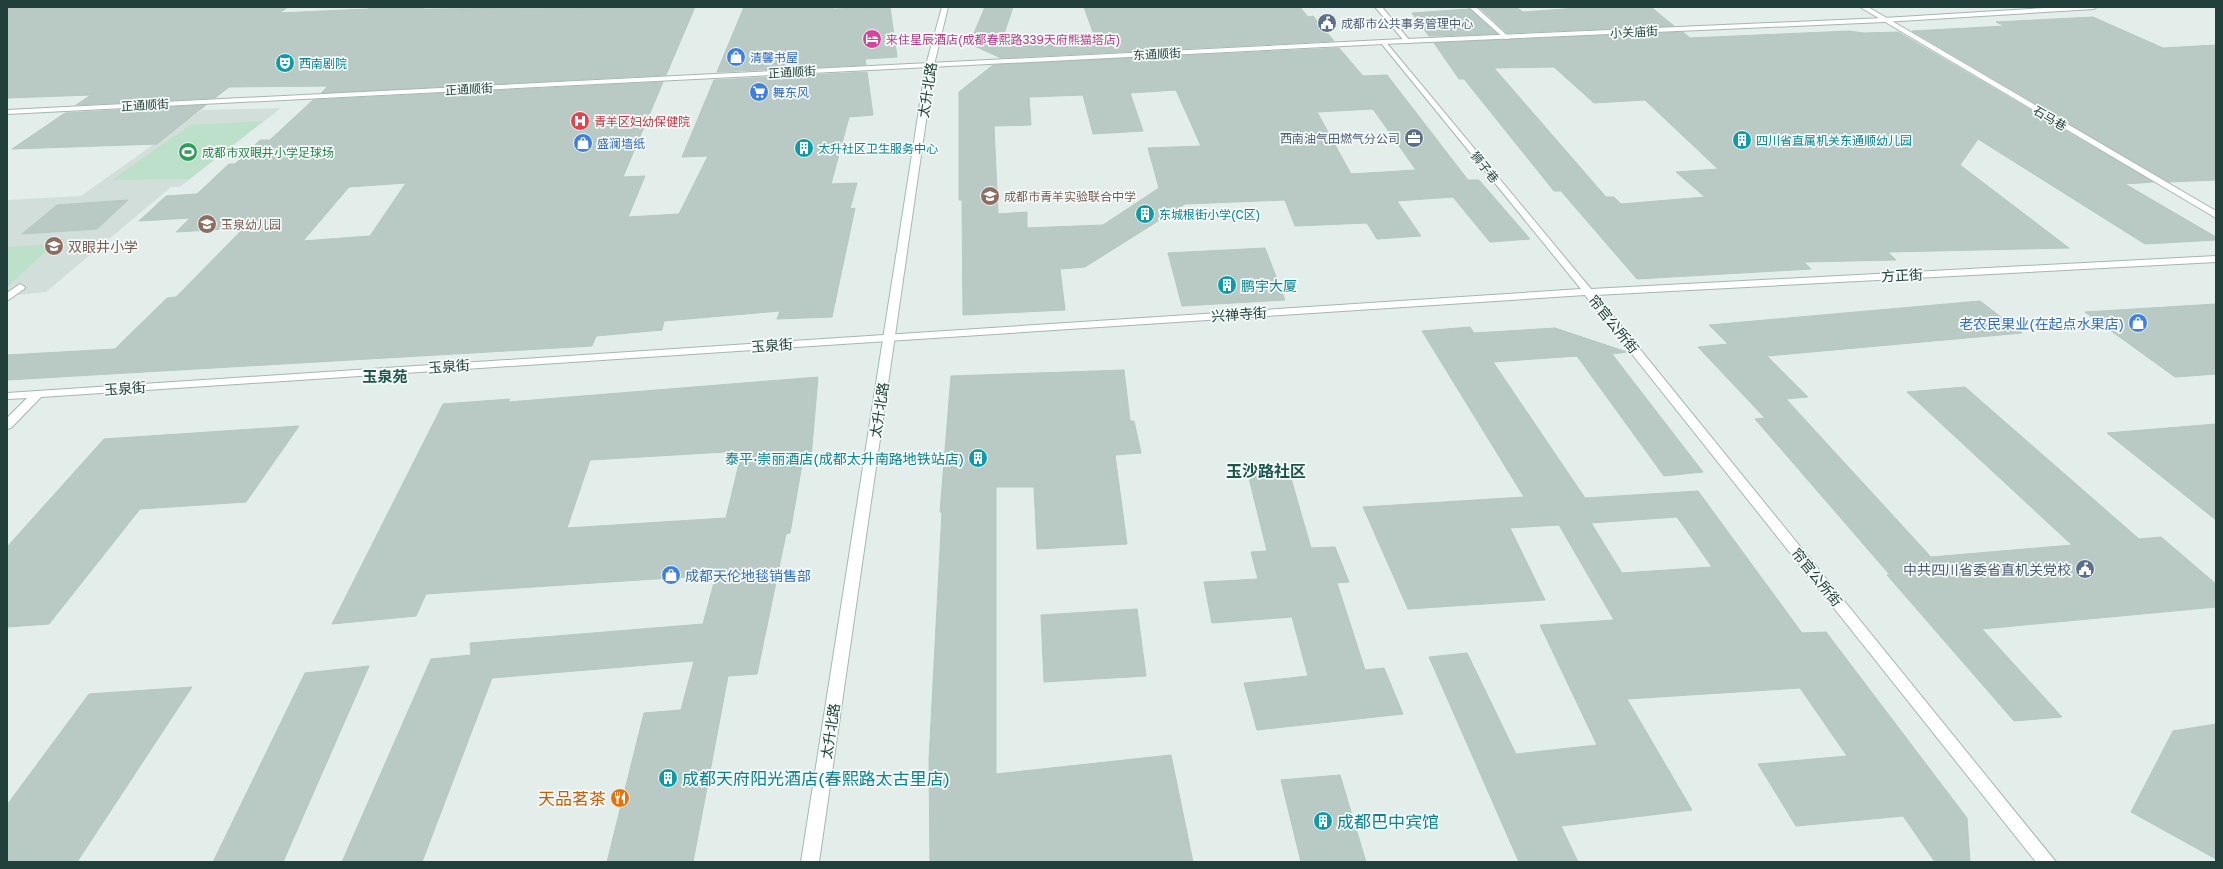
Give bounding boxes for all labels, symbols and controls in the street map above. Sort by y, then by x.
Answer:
public building icon: 成都市公共事务管理中心 [1316,12,1338,34]
place label: 成都市公共事务管理中心 [1341,16,1473,31]
street label: 小关庙街 [1610,23,1658,41]
hotel icon: 来住星辰酒店(成都春熙路339天府熊猫塔店) [861,28,883,50]
place label: 来住星辰酒店(成都春熙路339天府熊猫塔店) [886,32,1120,47]
street label: 东通顺街 [1133,45,1181,63]
shop icon: 清馨书屋 [725,46,747,68]
place label: 清馨书屋 [750,50,798,65]
theatre icon: 西南剧院 [274,52,296,74]
place label: 西南剧院 [299,56,347,71]
street label: 太升北路 [914,61,940,119]
street label: 正通顺街 [768,63,816,81]
street label: 正通顺街 [445,80,493,98]
supermarket icon: 舞东风 [748,81,770,103]
place label: 舞东风 [773,85,809,100]
street label: 正通顺街 [121,96,169,114]
street label: 石马巷 [2031,103,2069,133]
hospital icon: 青羊区妇幼保健院 [569,110,591,132]
place label: 青羊区妇幼保健院 [594,114,690,129]
office icon: 西南油气田燃气分公司 [1403,127,1425,149]
building icon: 四川省直属机关东通顺幼儿园 [1731,129,1753,151]
place label: 西南油气田燃气分公司 [1280,131,1400,146]
shop icon: 盛澜墙纸 [572,132,594,154]
place label: 四川省直属机关东通顺幼儿园 [1756,133,1912,148]
place label: 盛澜墙纸 [597,136,645,151]
building icon: 太升社区卫生服务中心 [793,137,815,159]
sports icon: 成都市双眼井小学足球场 [177,141,199,163]
place label: 太升社区卫生服务中心 [818,141,938,156]
place label: 成都市双眼井小学足球场 [202,145,334,160]
street label: 狮子巷 [1468,148,1502,186]
school or university icon: 成都市青羊实验联合中学 [979,185,1001,207]
place label: 成都市青羊实验联合中学 [1004,189,1136,204]
building icon: 东城根街小学(C区) [1134,203,1156,225]
place label: 东城根街小学(C区) [1159,207,1260,222]
school or university icon: 玉泉幼儿园 [196,213,218,235]
place label: 玉泉幼儿园 [221,217,281,232]
school or university icon: 双眼井小学 [43,235,65,257]
place label: 双眼井小学 [68,238,138,255]
street label: 方正街 [1881,265,1923,285]
building icon: 鹏宇大厦 [1216,274,1238,296]
place label: 鹏宇大厦 [1241,277,1297,294]
street label: 帘官公所街 [1585,291,1643,357]
street label: 兴禅寺街 [1210,304,1268,324]
shop icon: 老农民果业(在起点水果店) [2127,312,2149,334]
place label: 老农民果业(在起点水果店) [1959,315,2124,332]
street label: 玉泉街 [750,335,794,355]
street label: 玉泉街 [427,356,471,376]
district label: 玉泉苑 [362,367,408,385]
street label: 玉泉街 [103,378,147,398]
street label: 太升北路 [866,381,892,439]
building icon: 泰平·崇丽酒店(成都太升南路地铁站店) [967,447,989,469]
place label: 泰平·崇丽酒店(成都太升南路地铁站店) [725,450,964,467]
district label: 玉沙路社区 [1226,461,1306,481]
street label: 帘官公所街 [1788,544,1846,610]
public building icon: 中共四川省委省直机关党校 [2074,558,2096,580]
place label: 中共四川省委省直机关党校 [1903,561,2071,578]
shop icon: 成都天伦地毯销售部 [660,564,682,586]
place label: 成都天伦地毯销售部 [685,567,811,584]
street label: 太升北路 [817,702,843,760]
building icon: 成都天府阳光酒店(春熙路太古里店) [657,767,679,789]
place label: 成都天府阳光酒店(春熙路太古里店) [682,768,950,789]
restaurant icon: 天品茗茶 [609,787,631,809]
place label: 天品茗茶 [538,788,606,809]
building icon: 成都巴中宾馆 [1312,810,1334,832]
place label: 成都巴中宾馆 [1337,811,1439,832]

